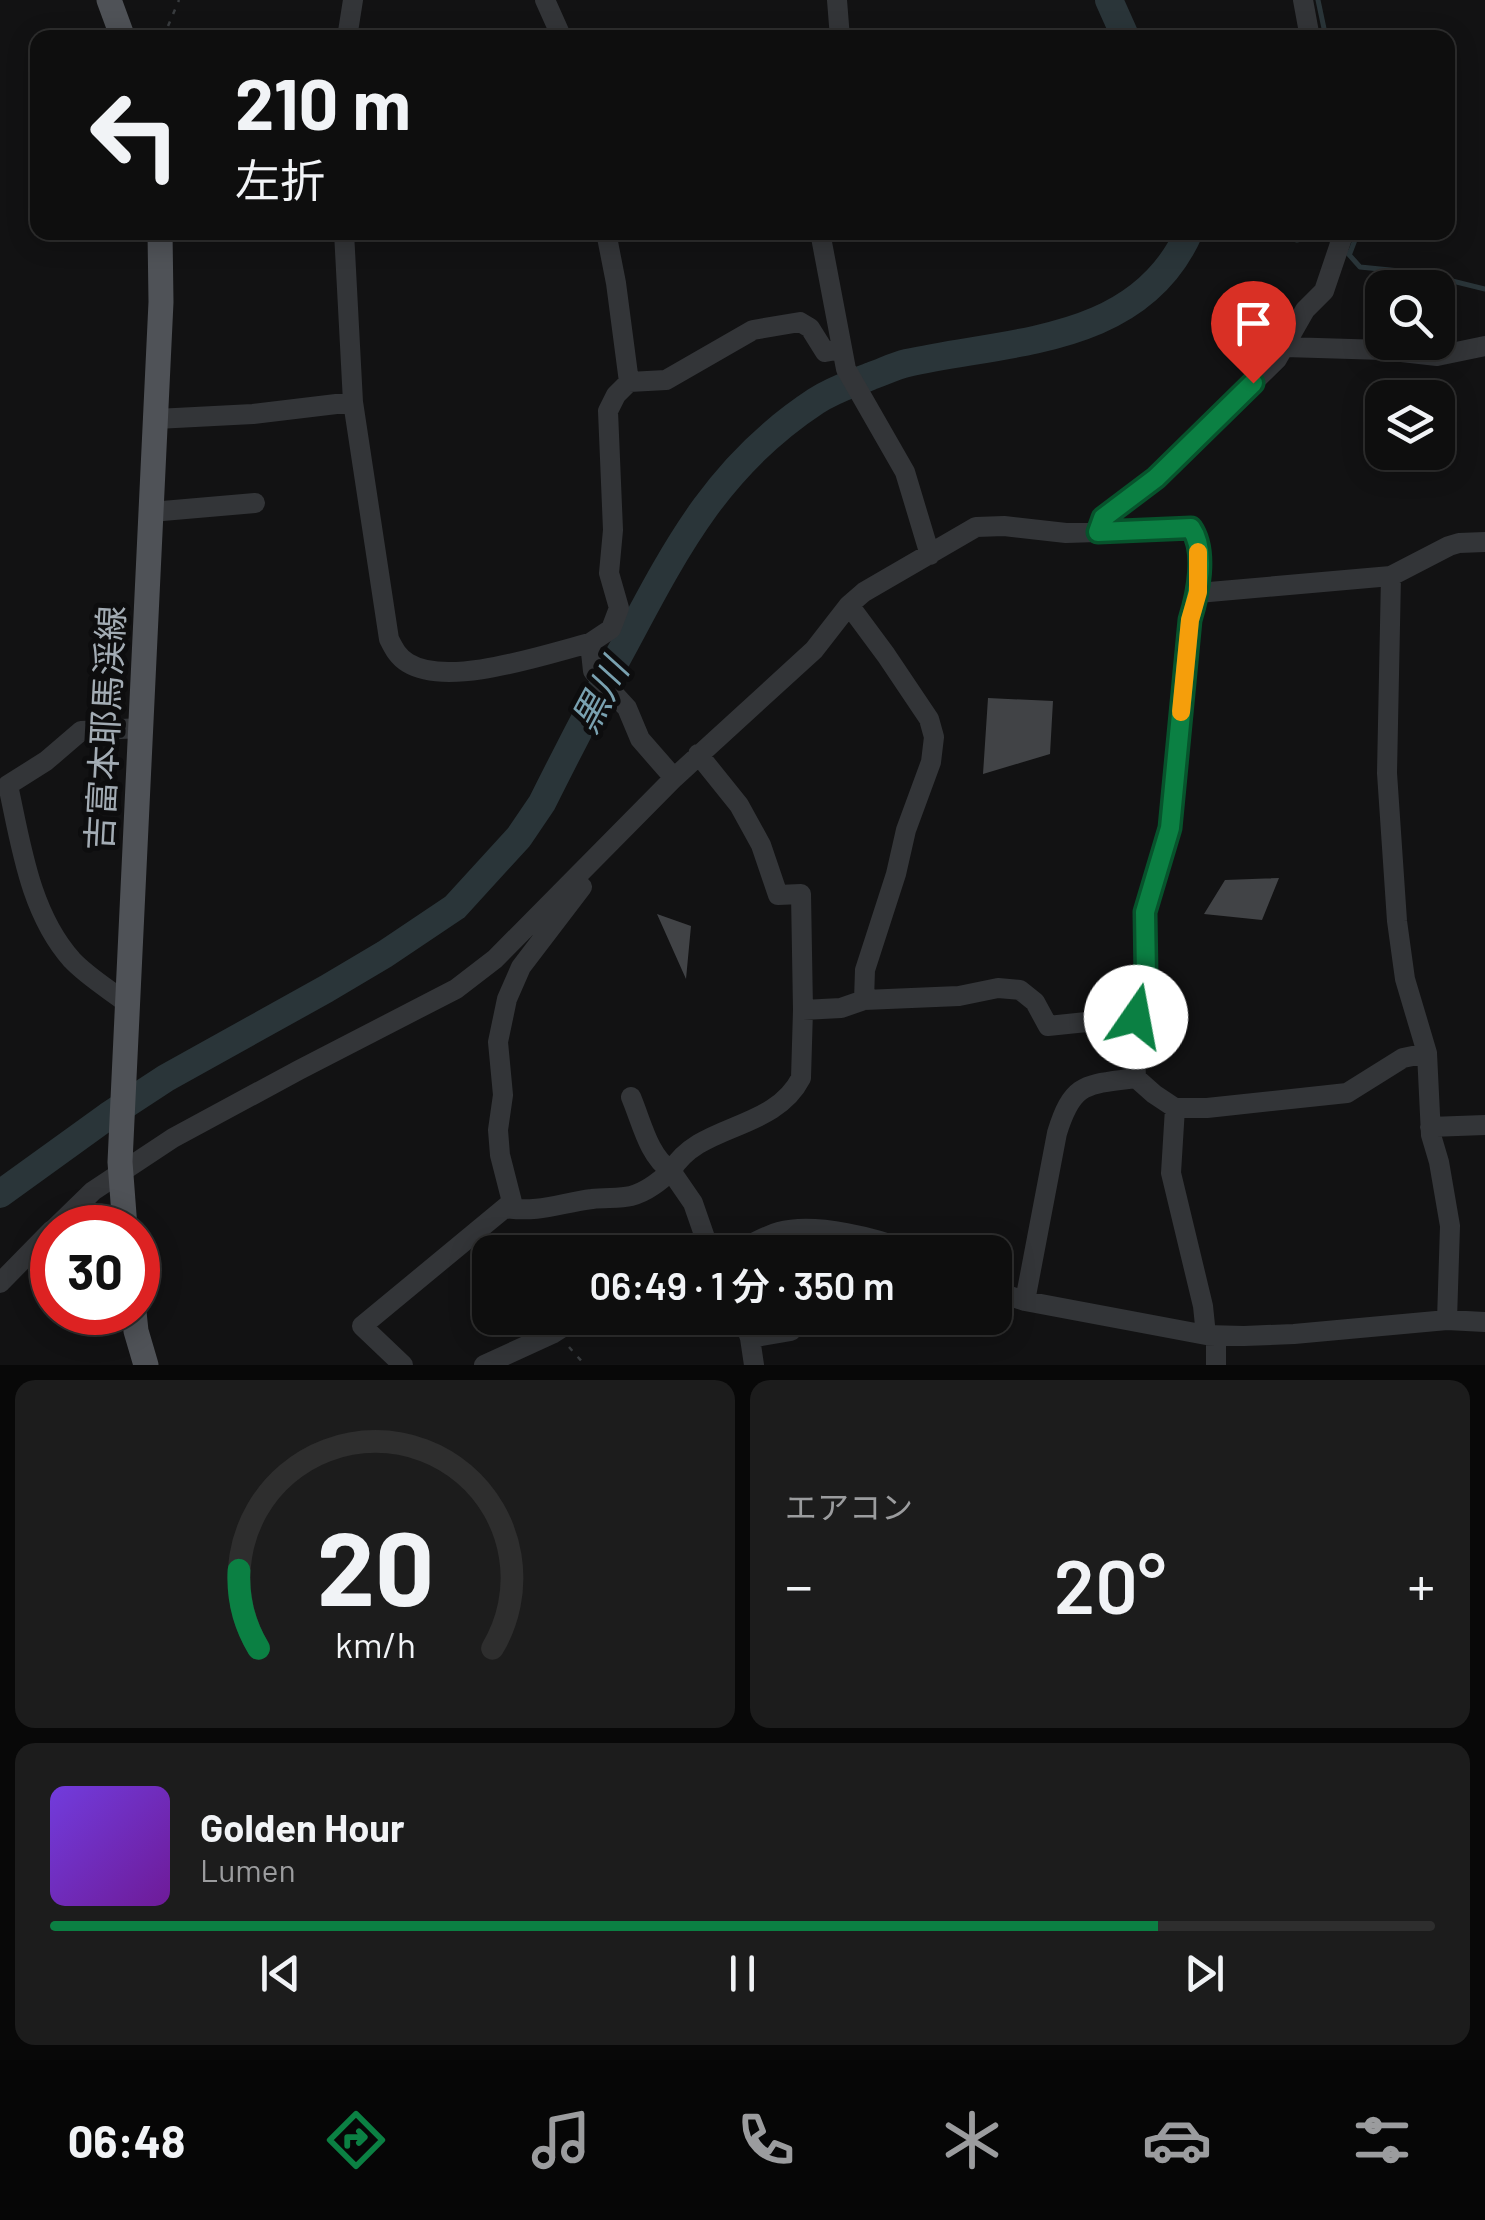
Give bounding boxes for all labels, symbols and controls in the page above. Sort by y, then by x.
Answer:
text: 210 m [235,60,411,144]
icon: left [70,70,200,200]
text: 左折 [235,152,325,206]
map controls [1365,270,1455,470]
button: search [1365,270,1455,360]
pin [1211,281,1296,384]
icon: arrive [1226,296,1281,351]
button: layers [1365,380,1455,470]
street label: 吉富本耶馬渓線 [77,604,131,851]
water label: 黒川 [560,647,638,739]
position arrow [1084,965,1188,1069]
speed limit sign: 30 [30,1205,160,1335]
text: 06:49 · 1 分 · 350 m [589,1262,895,1308]
text: エアコン [785,1487,913,1525]
text: 20 [316,1502,434,1627]
text: 20° [1054,1539,1166,1629]
text: − [785,1551,813,1617]
text: + [1407,1551,1435,1617]
text: km/h [335,1622,415,1665]
text: Golden Hour [200,1804,405,1850]
text: Lumen [200,1850,296,1888]
icon: previous [253,1946,308,2001]
icon: pause [715,1946,770,2001]
icon: next [1177,1946,1232,2001]
icon: directions [321,2105,391,2175]
icon: music [526,2105,596,2175]
icon: phone [731,2105,801,2175]
icon: climate [937,2105,1007,2175]
icon: car [1142,2105,1212,2175]
icon: filters [1347,2105,1417,2175]
text: 06:48 [68,2113,185,2167]

